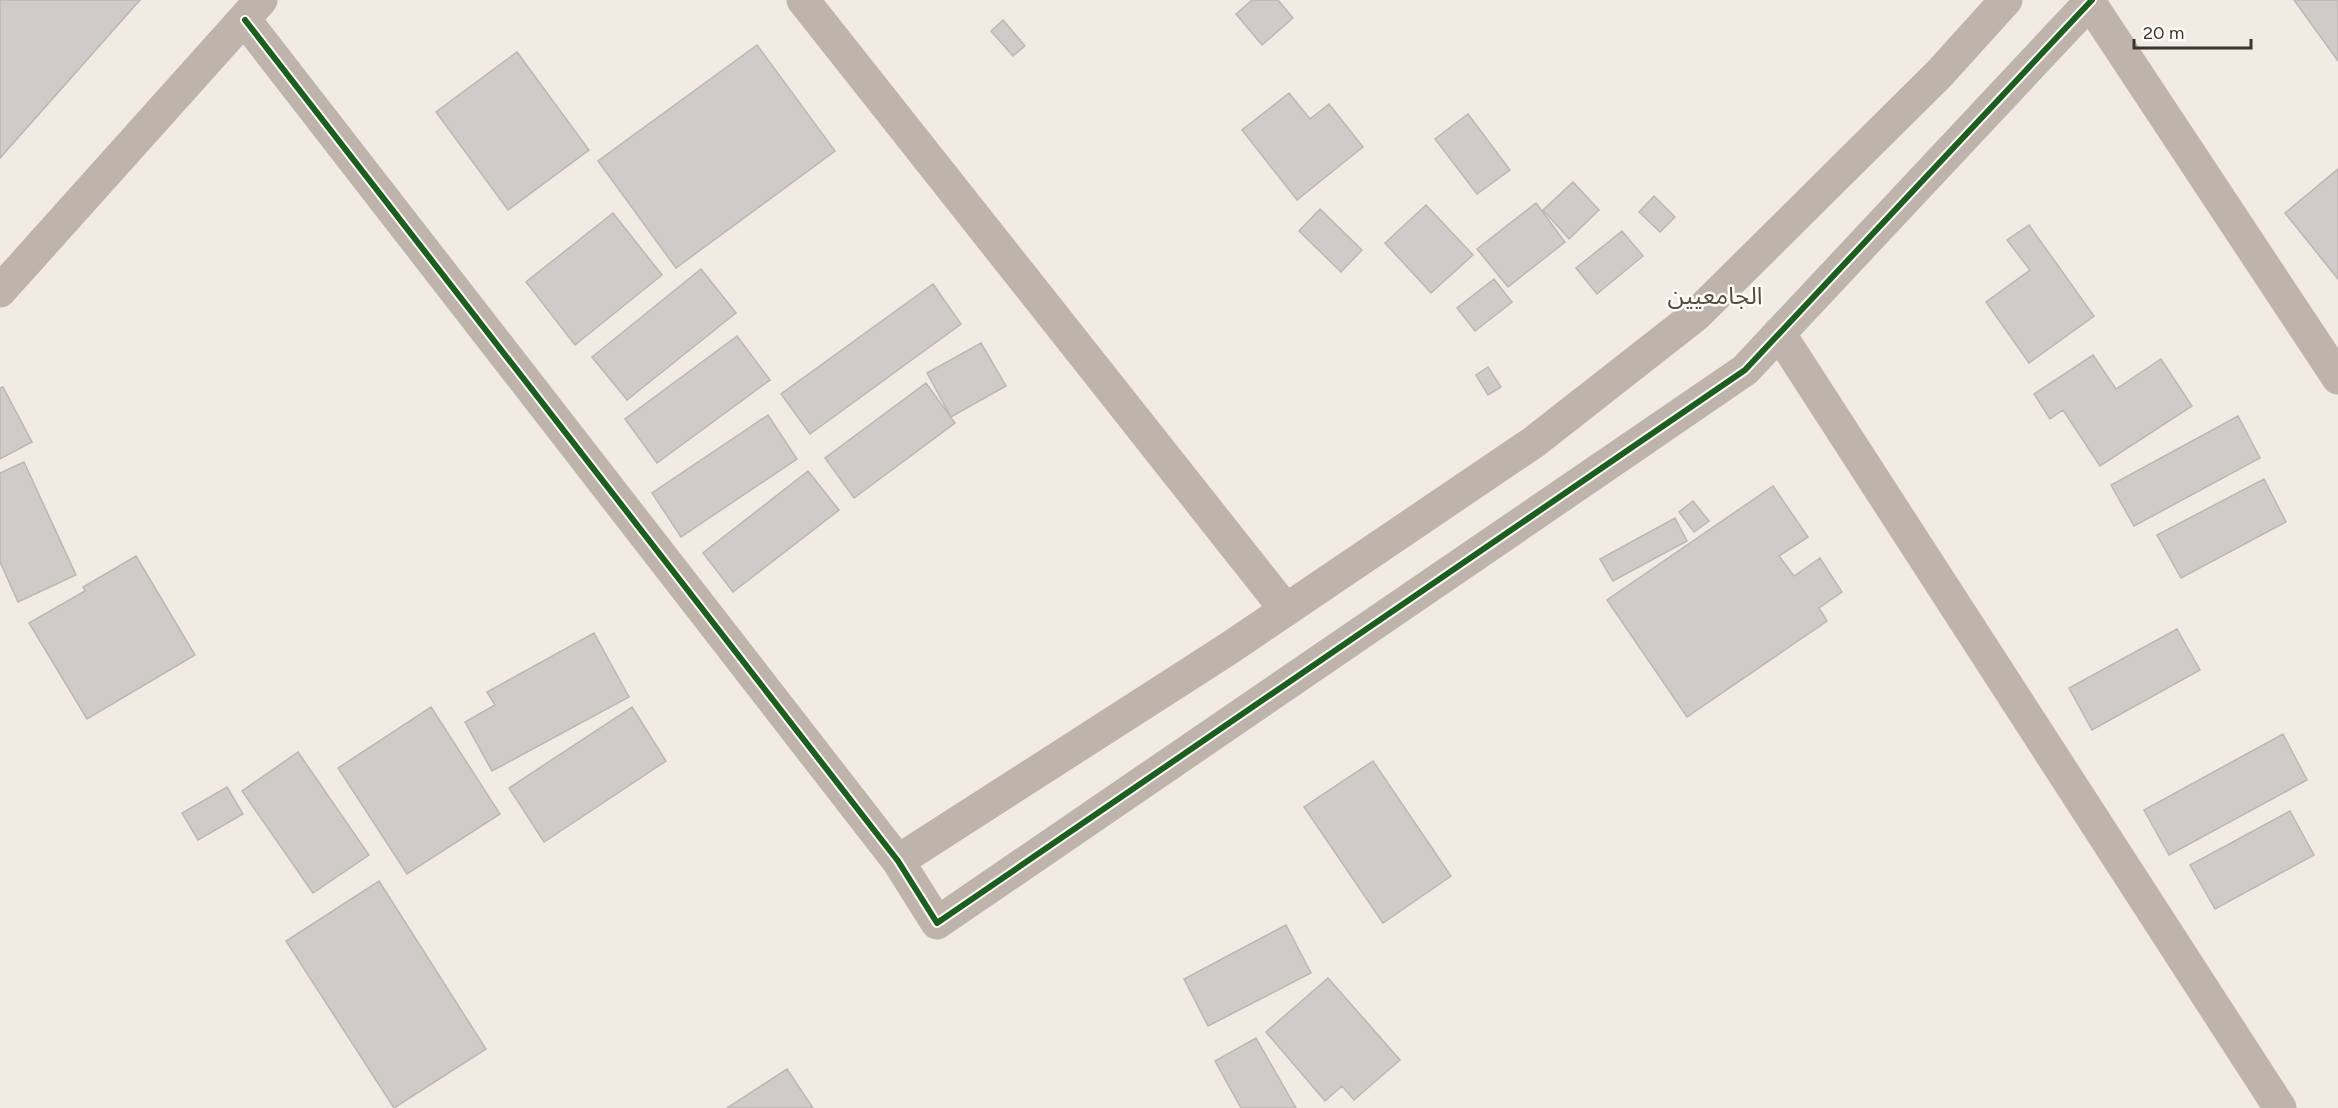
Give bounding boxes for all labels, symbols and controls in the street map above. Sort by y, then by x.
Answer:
scale bar [2134,12,2251,50]
text: 20 m [2143,22,2184,44]
district label: الجامعيين [1668,281,1762,310]

